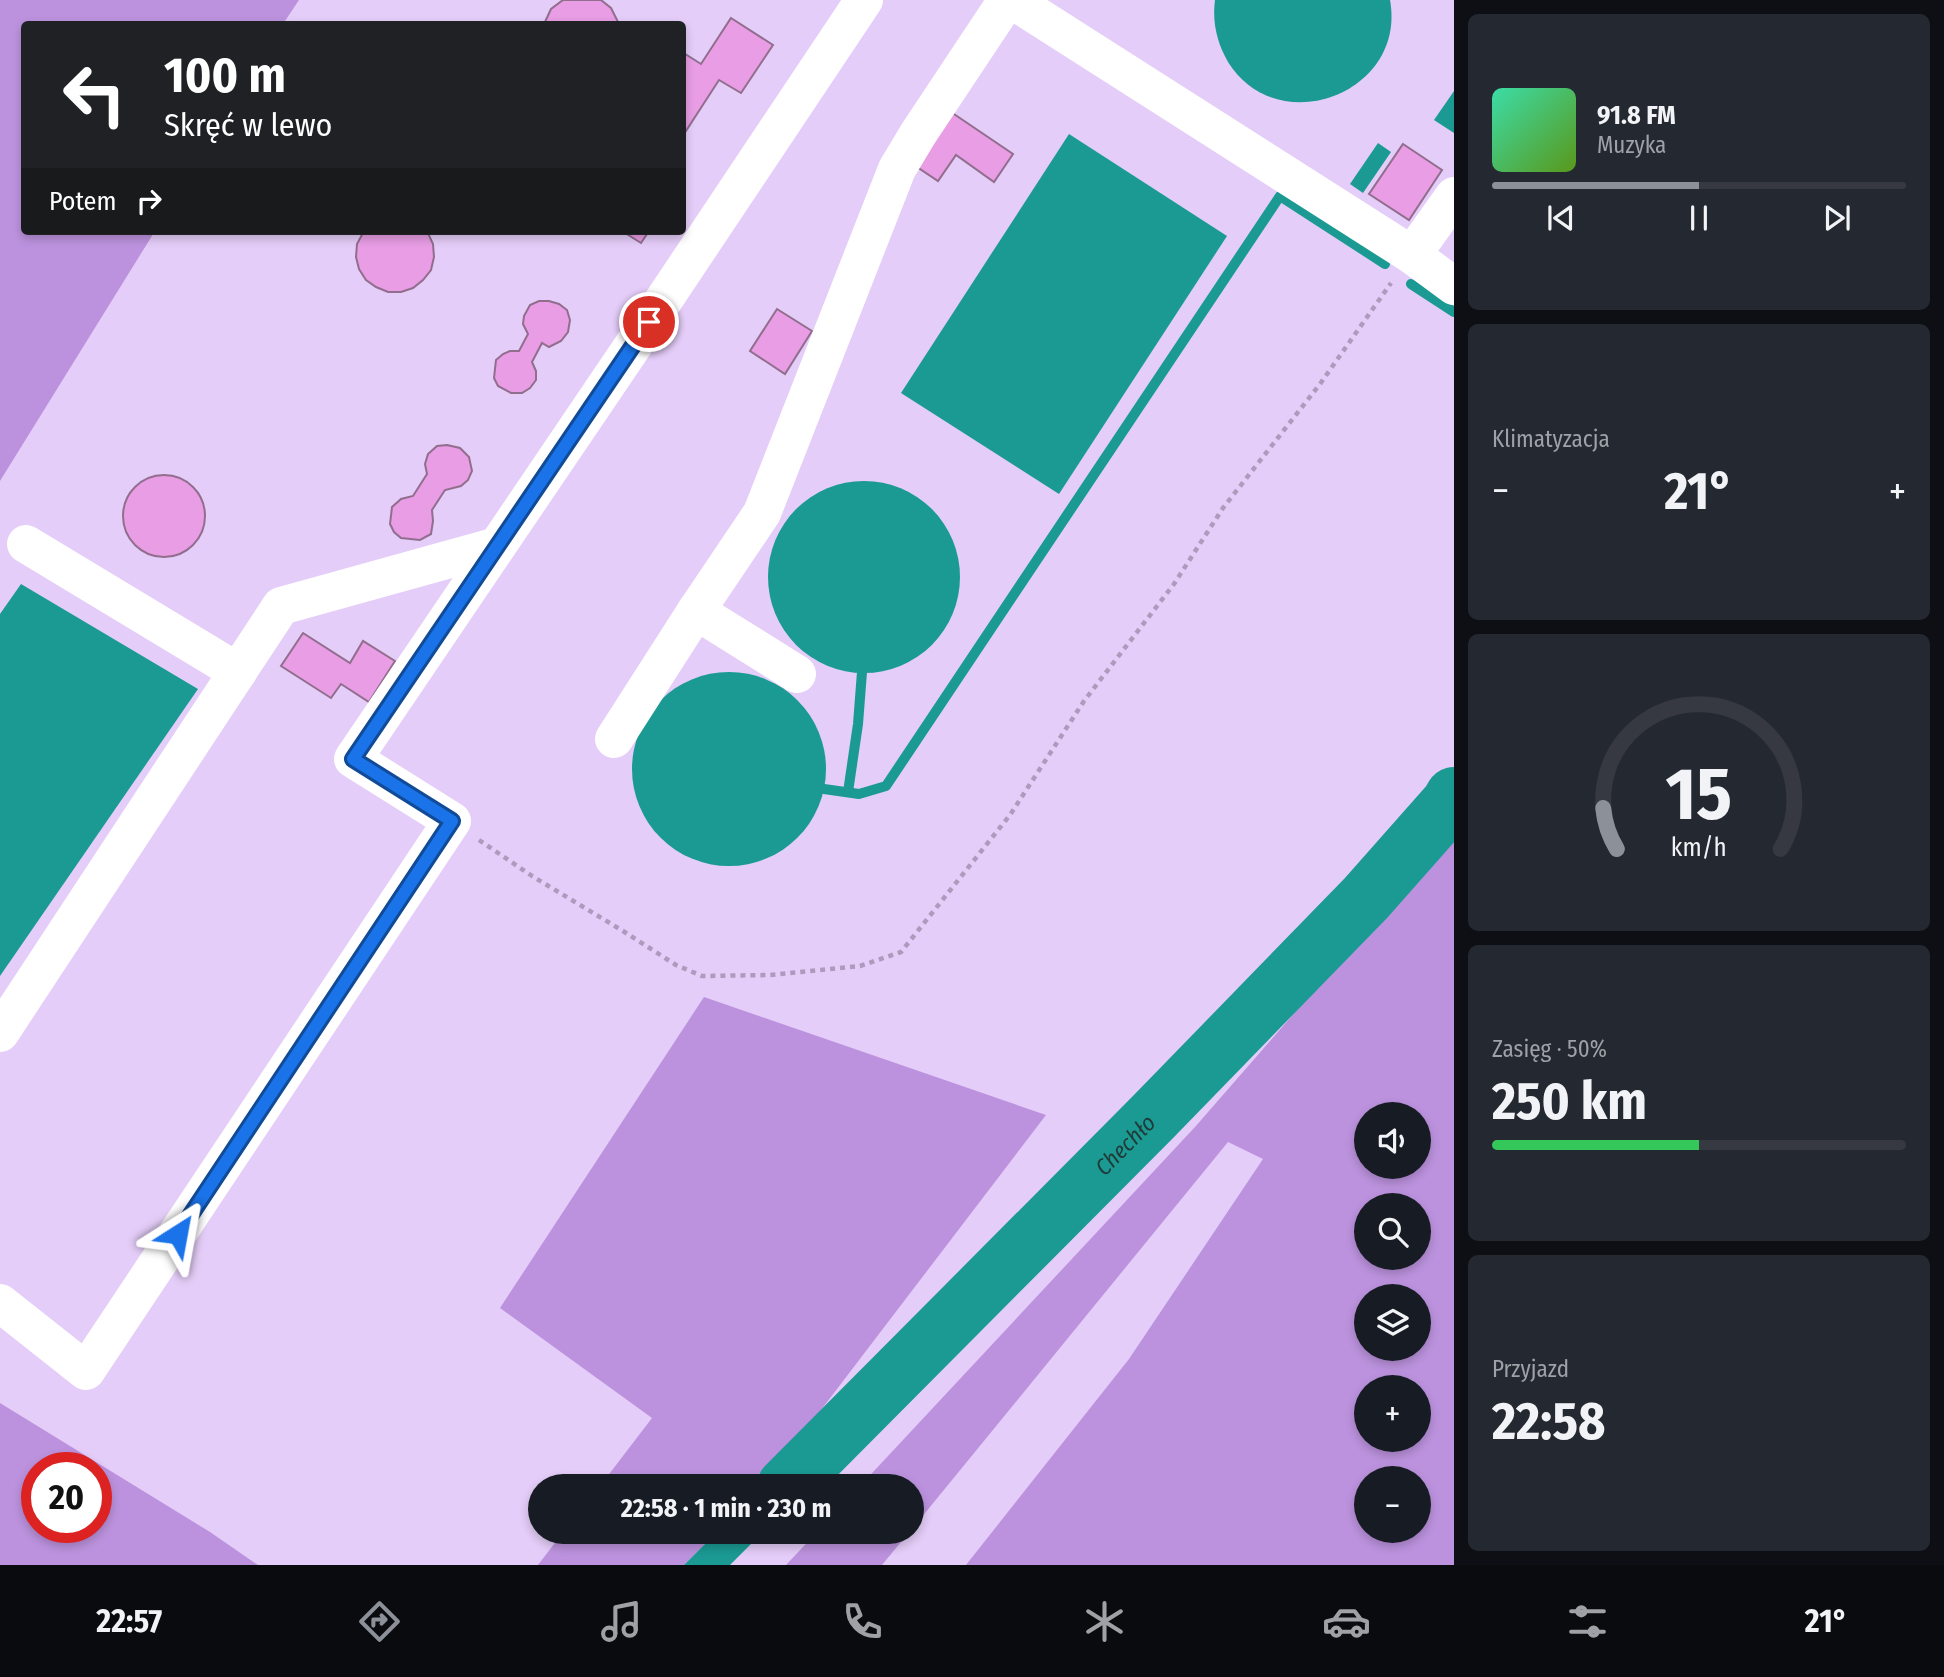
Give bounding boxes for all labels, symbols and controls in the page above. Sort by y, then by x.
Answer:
text: 100 m [164,46,286,105]
icon: left [49,49,140,140]
text: 91.8 FM [1597,100,1676,131]
text: Skręć w lewo [164,106,332,144]
text: Muzyka [1597,131,1666,159]
icon: right [130,182,168,220]
text: Potem [49,186,116,217]
icon: previous [1542,199,1580,237]
icon: pause [1680,199,1718,237]
icon: next [1818,199,1856,237]
pin [619,292,679,352]
icon: arrive [630,303,668,341]
text: Klimatyzacja [1492,425,1610,453]
text: 21° [1664,460,1734,523]
text: − [1492,468,1509,514]
text: + [1889,468,1906,514]
text: 15 [1666,751,1732,838]
text: km/h [1671,832,1727,862]
text: Zasięg · 50% [1492,1035,1607,1063]
text: 250 km [1492,1070,1647,1133]
map controls [1354,1102,1431,1543]
button: sound [1354,1102,1431,1179]
water label: Chechło [1089,1109,1161,1181]
button: search [1354,1193,1431,1270]
position arrow [141,1197,215,1271]
button: layers [1354,1284,1431,1361]
text: Przyjazd [1492,1355,1569,1383]
button: + [1354,1375,1431,1452]
text: 22:58 [1492,1390,1605,1453]
speed limit sign: 20 [21,1452,112,1543]
button: − [1354,1466,1431,1543]
text: 22:58 · 1 min · 230 m [621,1493,831,1524]
icon: directions [355,1597,404,1646]
icon: music [597,1597,646,1646]
icon: phone [838,1597,887,1646]
icon: climate [1080,1597,1129,1646]
icon: car [1322,1597,1371,1646]
icon: filters [1563,1597,1612,1646]
text: 22:57 [96,1602,162,1640]
text: 21° [1805,1602,1848,1640]

